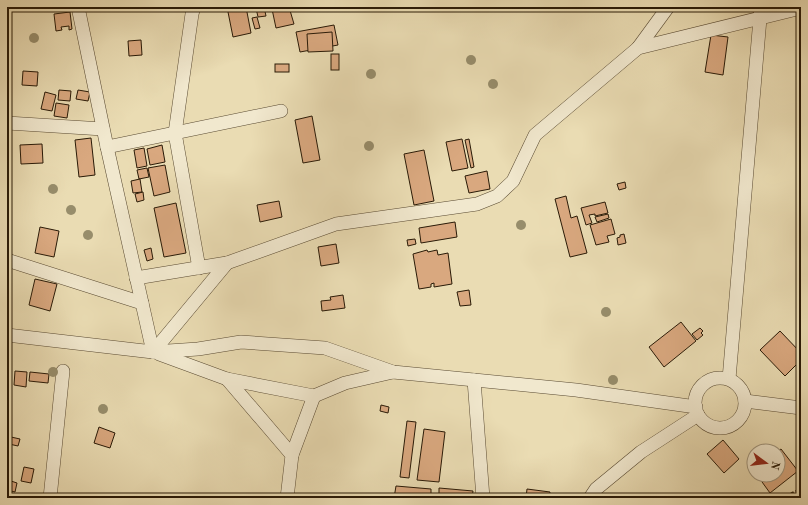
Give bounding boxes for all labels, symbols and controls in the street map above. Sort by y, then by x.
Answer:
north arrow [746,443,786,483]
text: N [768,460,781,471]

